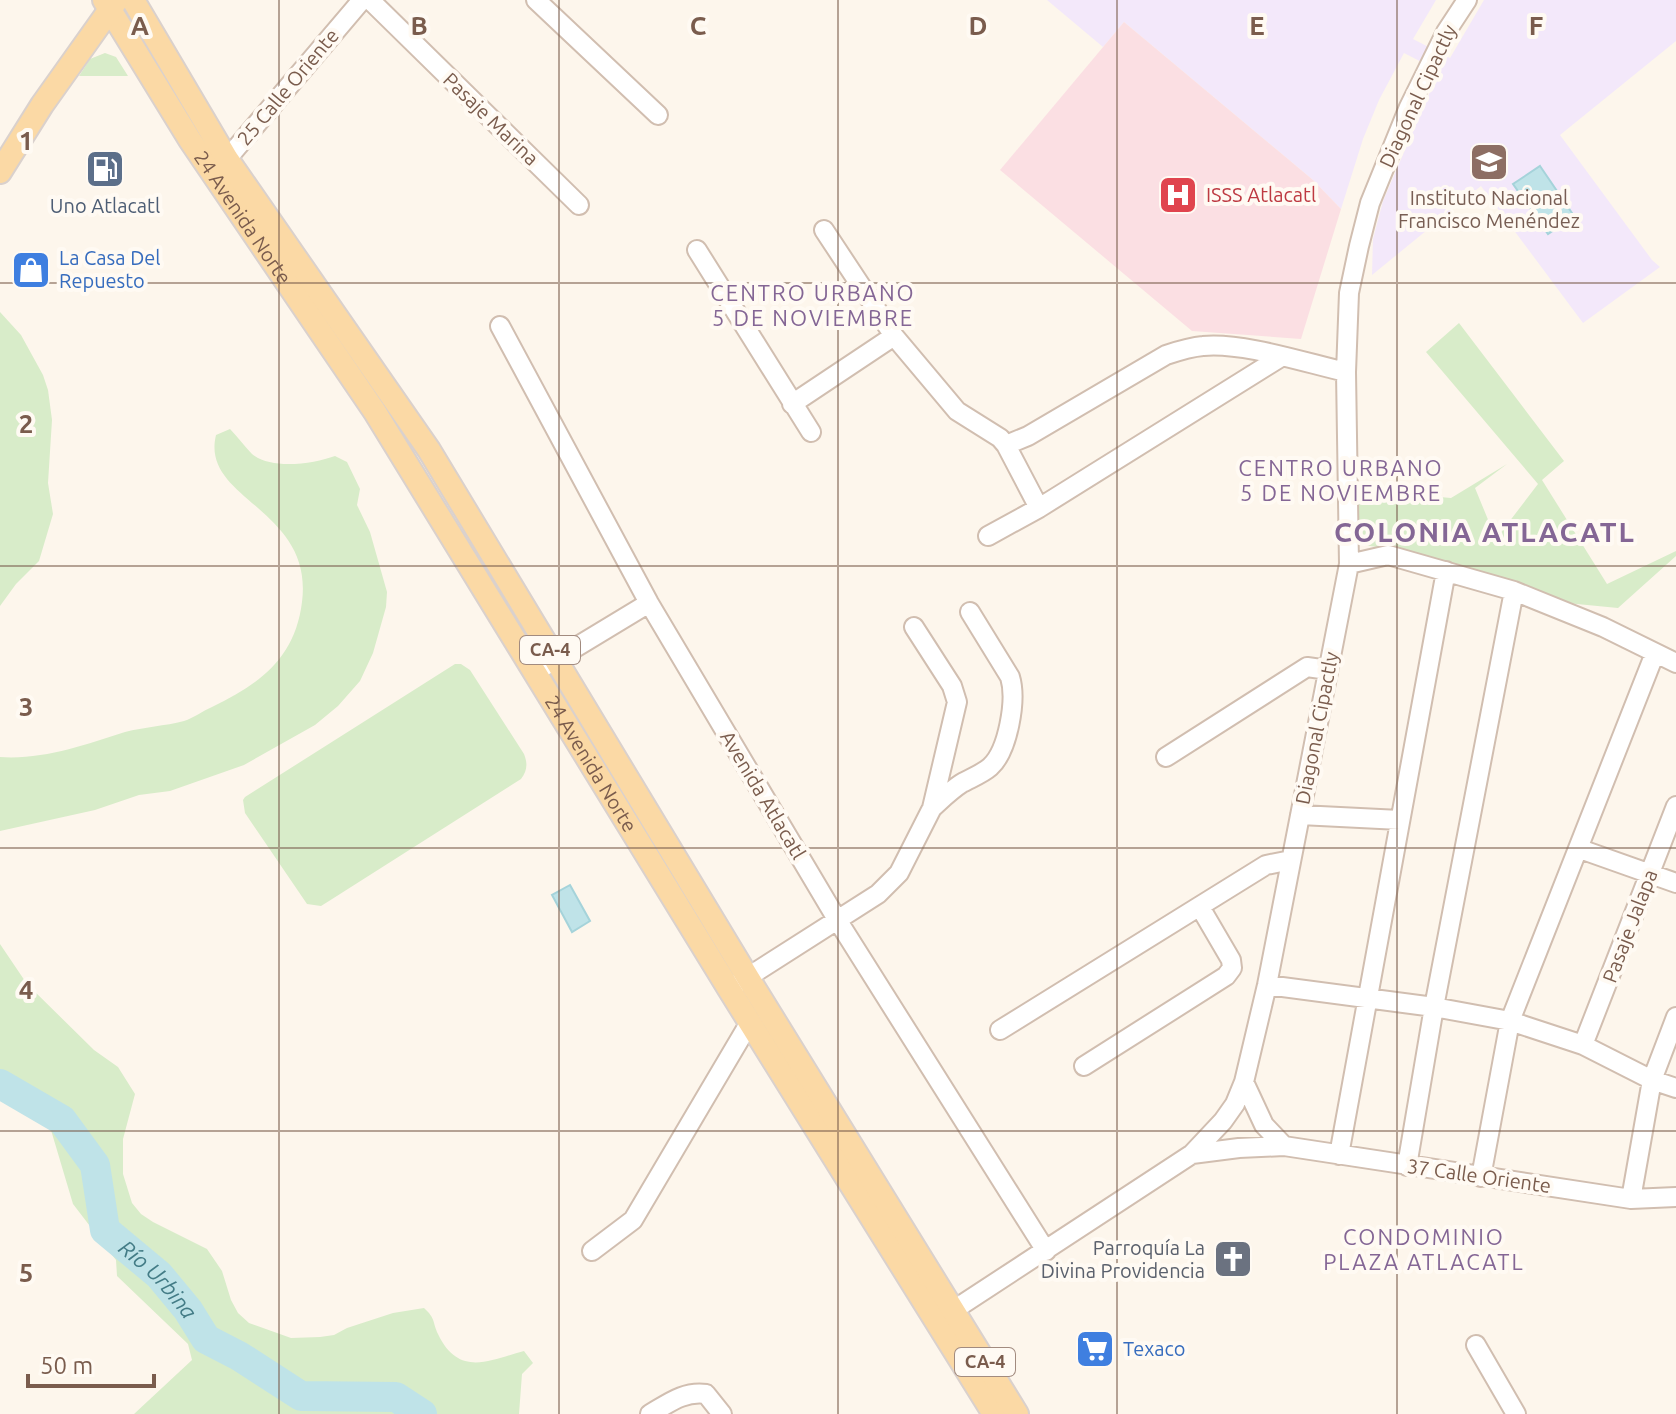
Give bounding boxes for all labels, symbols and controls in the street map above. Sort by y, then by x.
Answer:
text: A [131,11,150,40]
text: B [410,11,428,40]
text: C [690,11,707,40]
text: D [969,11,987,40]
text: E [1249,11,1265,40]
text: F [1529,11,1543,40]
street label: Diagonal Cipactly [1374,20,1461,171]
street label: 25 Calle Oriente [232,24,343,150]
street label: Pasaje Marina [439,68,544,170]
text: 1 [19,126,33,155]
school or university icon: Instituto Nacional Francisco Menéndez [1468,141,1510,183]
street label: 24 Avenida Norte [190,146,296,288]
fuel station icon: Uno Atlacatl [84,148,126,190]
hospital icon: ISSS Atlacatl [1157,174,1199,216]
place label: ISSS Atlacatl [1206,183,1316,206]
place label: Instituto Nacional Francisco Menéndez [1398,186,1580,232]
place label: Uno Atlacatl [50,194,160,217]
place label: La Casa Del Repuesto [59,246,161,292]
shop icon: La Casa Del Repuesto [10,249,52,291]
district label: CENTRO URBANO 5 DE NOVIEMBRE [710,280,916,330]
text: 2 [19,409,33,438]
district label: CENTRO URBANO 5 DE NOVIEMBRE [1238,455,1444,505]
district label: COLONIA ATLACATL [1334,516,1636,547]
road number: CA-4 [520,636,580,664]
street label: Diagonal Cipactly [1290,649,1343,806]
street label: 24 Avenida Norte [541,691,642,836]
text: 3 [19,692,33,721]
street label: Avenida Atlacatl [716,727,811,863]
street label: Pasaje Jalapa [1597,866,1662,986]
text: 4 [19,975,33,1004]
street label: 37 Calle Oriente [1406,1154,1553,1197]
district label: CONDOMINIO PLAZA ATLACATL [1323,1224,1525,1274]
water label: Río Urbina [115,1234,203,1323]
place label: Parroquía La Divina Providencia [1041,1236,1205,1282]
church icon: Parroquía La Divina Providencia [1212,1238,1254,1280]
text: 5 [19,1258,33,1287]
supermarket icon: Texaco [1074,1328,1116,1370]
place label: Texaco [1123,1337,1185,1360]
scale bar [28,1338,154,1388]
road number: CA-4 [955,1348,1015,1376]
text: 50 m [40,1352,93,1379]

